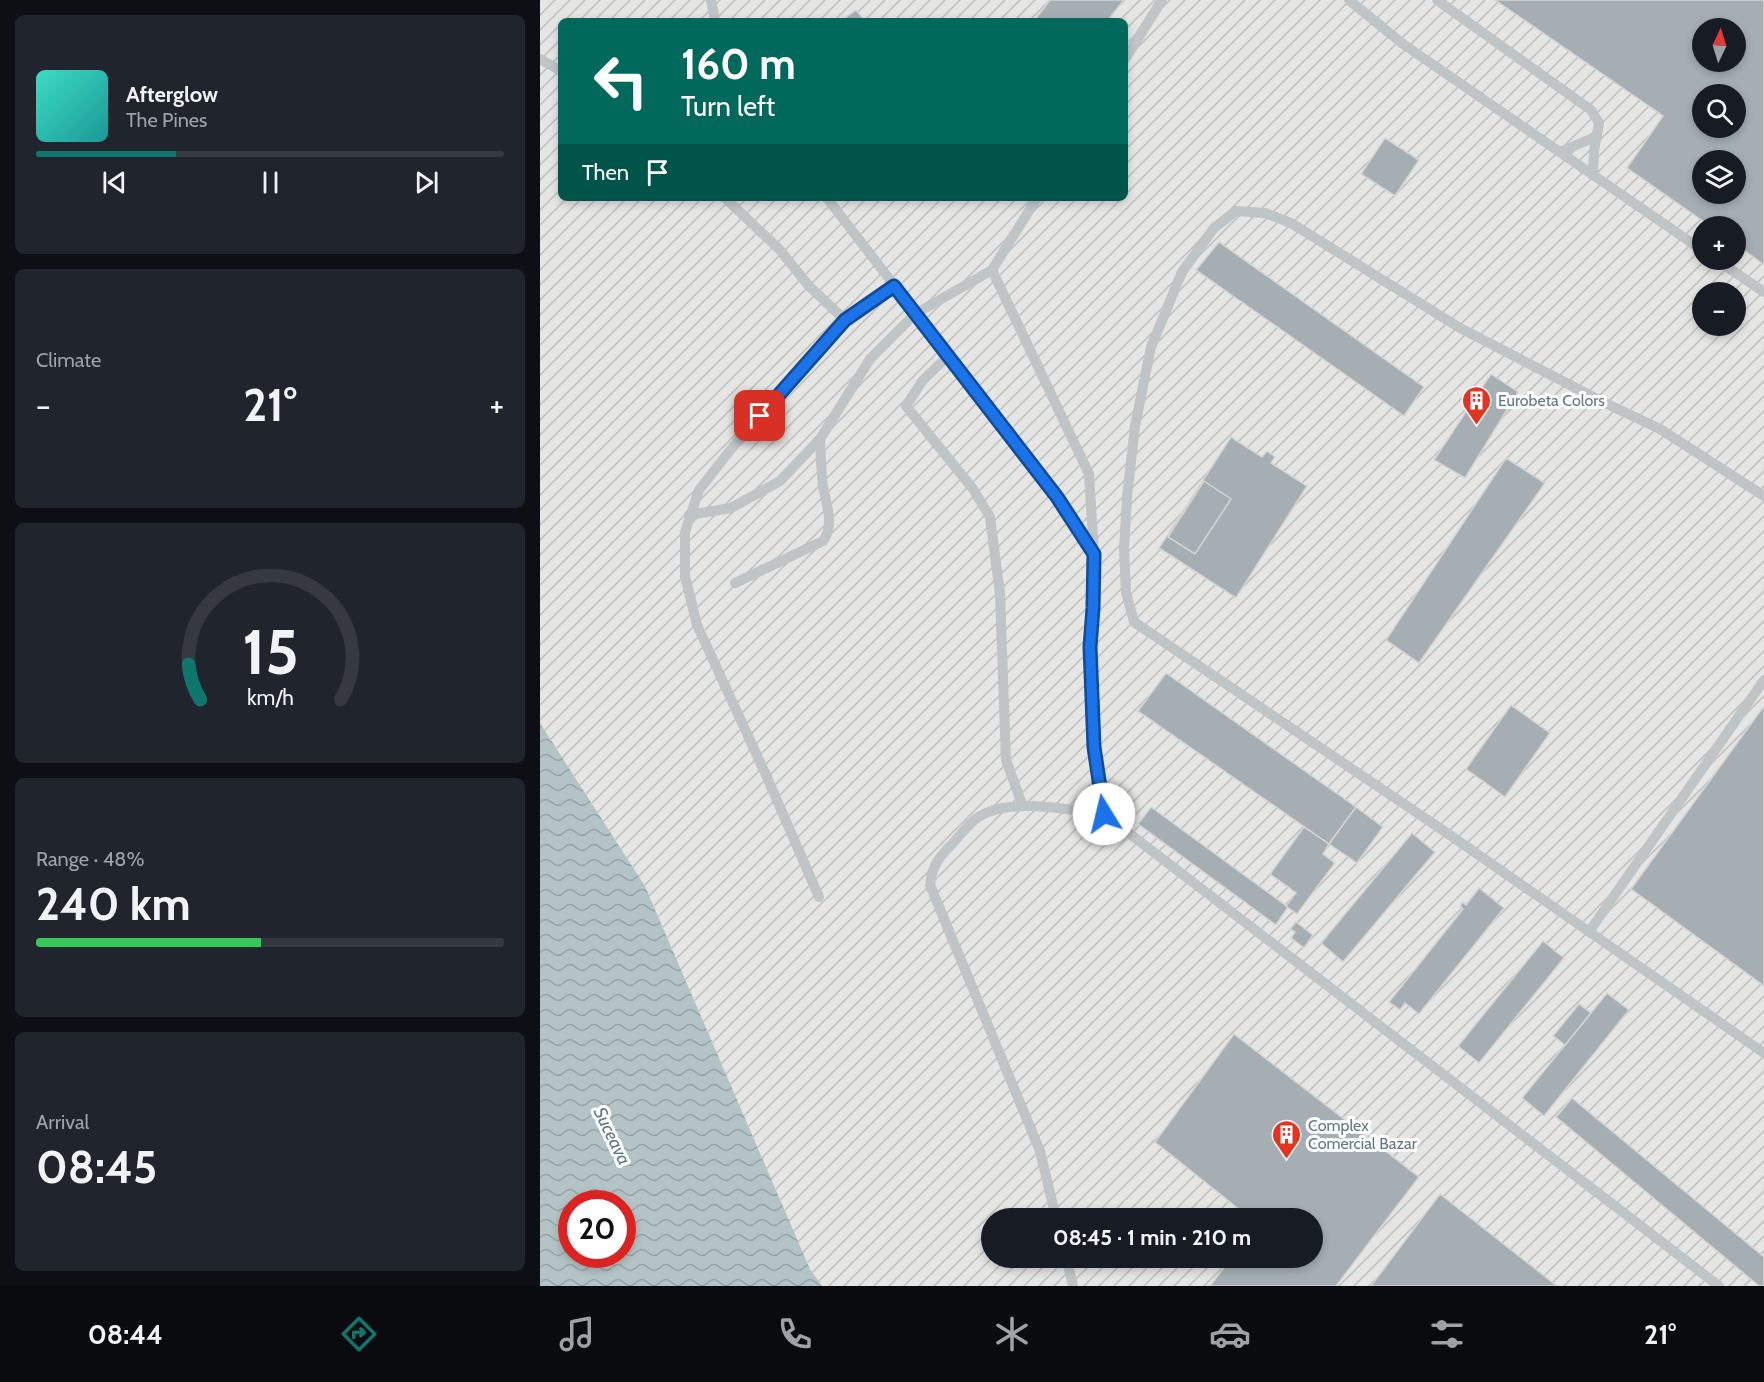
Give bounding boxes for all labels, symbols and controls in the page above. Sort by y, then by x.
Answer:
north arrow [1692,18,1746,72]
map controls [1692,18,1746,336]
text: 160 m [681,38,796,90]
icon: left [582,42,660,120]
text: Afterglow [126,81,218,108]
button: search [1692,84,1746,138]
text: Turn left [681,90,775,123]
text: The Pines [126,108,207,132]
button: layers [1692,150,1746,204]
icon: arrive [641,156,674,189]
text: Then [582,159,629,186]
icon: previous [98,166,131,199]
icon: pause [254,166,287,199]
icon: next [410,166,443,199]
button: + [1692,216,1746,270]
button: − [1692,282,1746,336]
text: Climate [36,348,101,372]
text: 21° [243,378,297,432]
building icon: Eurobeta Colors [1461,384,1493,426]
text: − [36,385,51,425]
text: + [489,385,504,425]
pin [734,390,785,441]
place label: Eurobeta Colors [1498,391,1605,410]
icon: arrive [743,399,776,432]
text: 15 [242,614,298,690]
text: km/h [247,684,293,710]
position arrow [1072,782,1136,846]
text: Range · 48% [36,847,144,871]
text: 240 km [36,877,191,931]
water label: Suceava [589,1104,635,1168]
text: Arrival [36,1110,89,1134]
place label: Complex Comercial Bazar [1308,1116,1418,1153]
building icon: Complex Comercial Bazar [1271,1118,1303,1160]
text: 08:45 [36,1140,157,1194]
speed limit sign: 20 [558,1190,636,1268]
text: 08:45 · 1 min · 210 m [1053,1224,1251,1251]
icon: directions [338,1313,380,1355]
icon: music [556,1313,598,1355]
icon: phone [774,1313,816,1355]
icon: climate [991,1313,1033,1355]
icon: car [1209,1313,1251,1355]
icon: filters [1426,1313,1468,1355]
text: 08:44 [88,1318,163,1351]
text: 21° [1644,1318,1676,1351]

